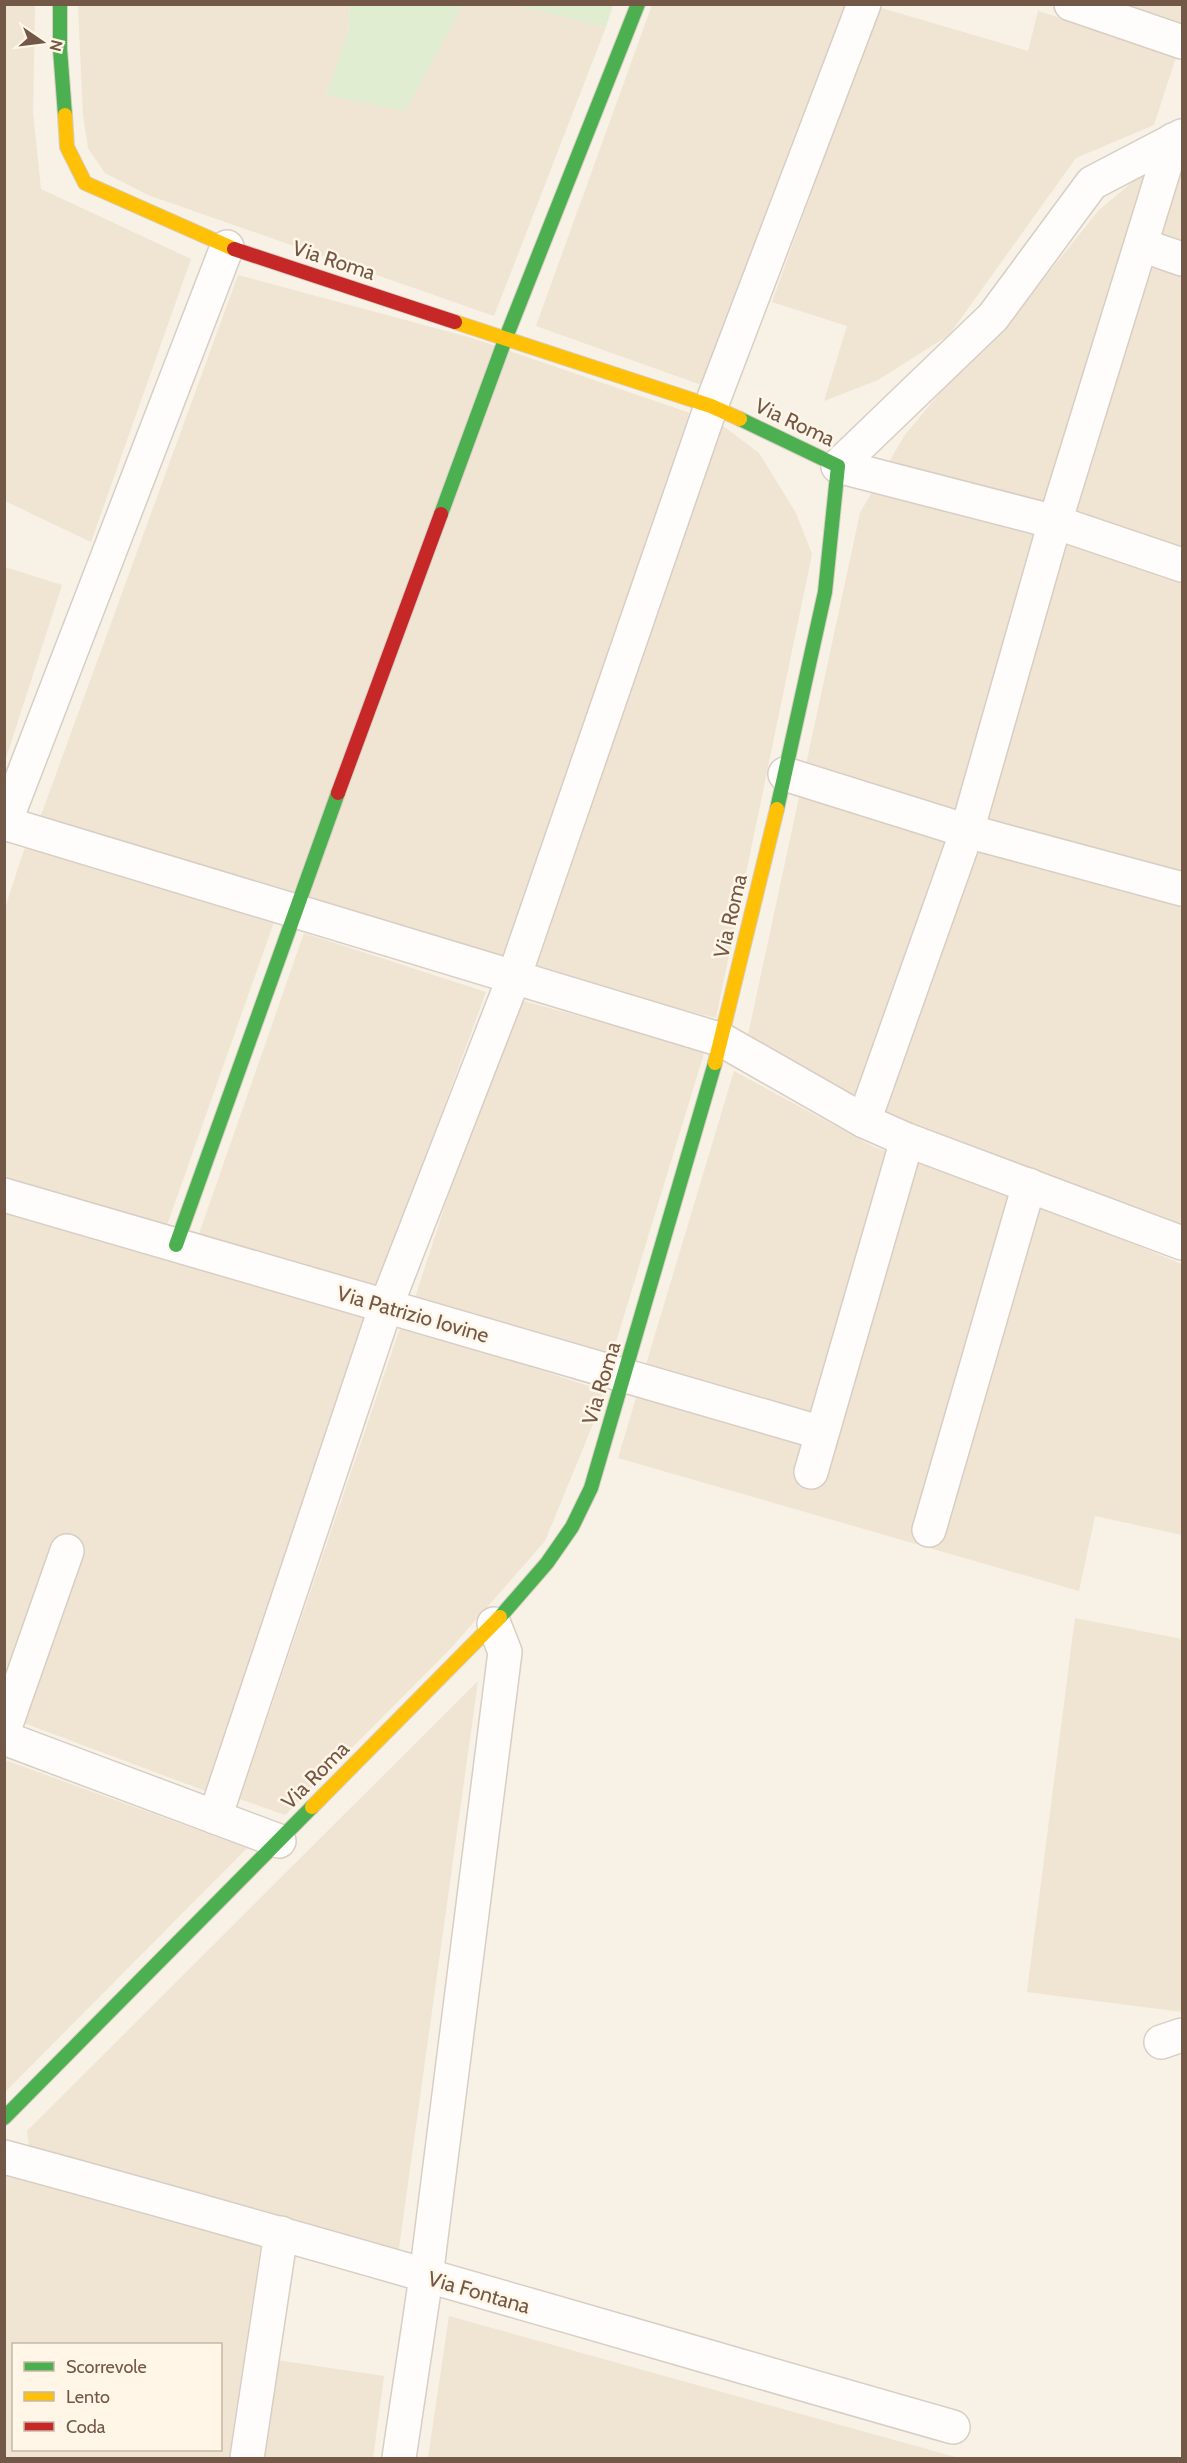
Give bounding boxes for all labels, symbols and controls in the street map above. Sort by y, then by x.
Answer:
north arrow [12,12,72,72]
text: N [45,38,67,53]
street label: Via Roma [290,235,378,285]
street label: Via Roma [751,393,839,451]
street label: Via Roma [708,872,752,960]
street label: Via Patrizio Iovine [334,1280,492,1348]
street label: Via Roma [577,1339,625,1427]
street label: Via Roma [276,1736,354,1814]
street label: Via Fontana [425,2265,533,2319]
legend [12,2343,222,2451]
text: Scorrevole [66,2356,147,2378]
text: Lento [66,2386,110,2408]
text: Coda [66,2416,106,2438]

